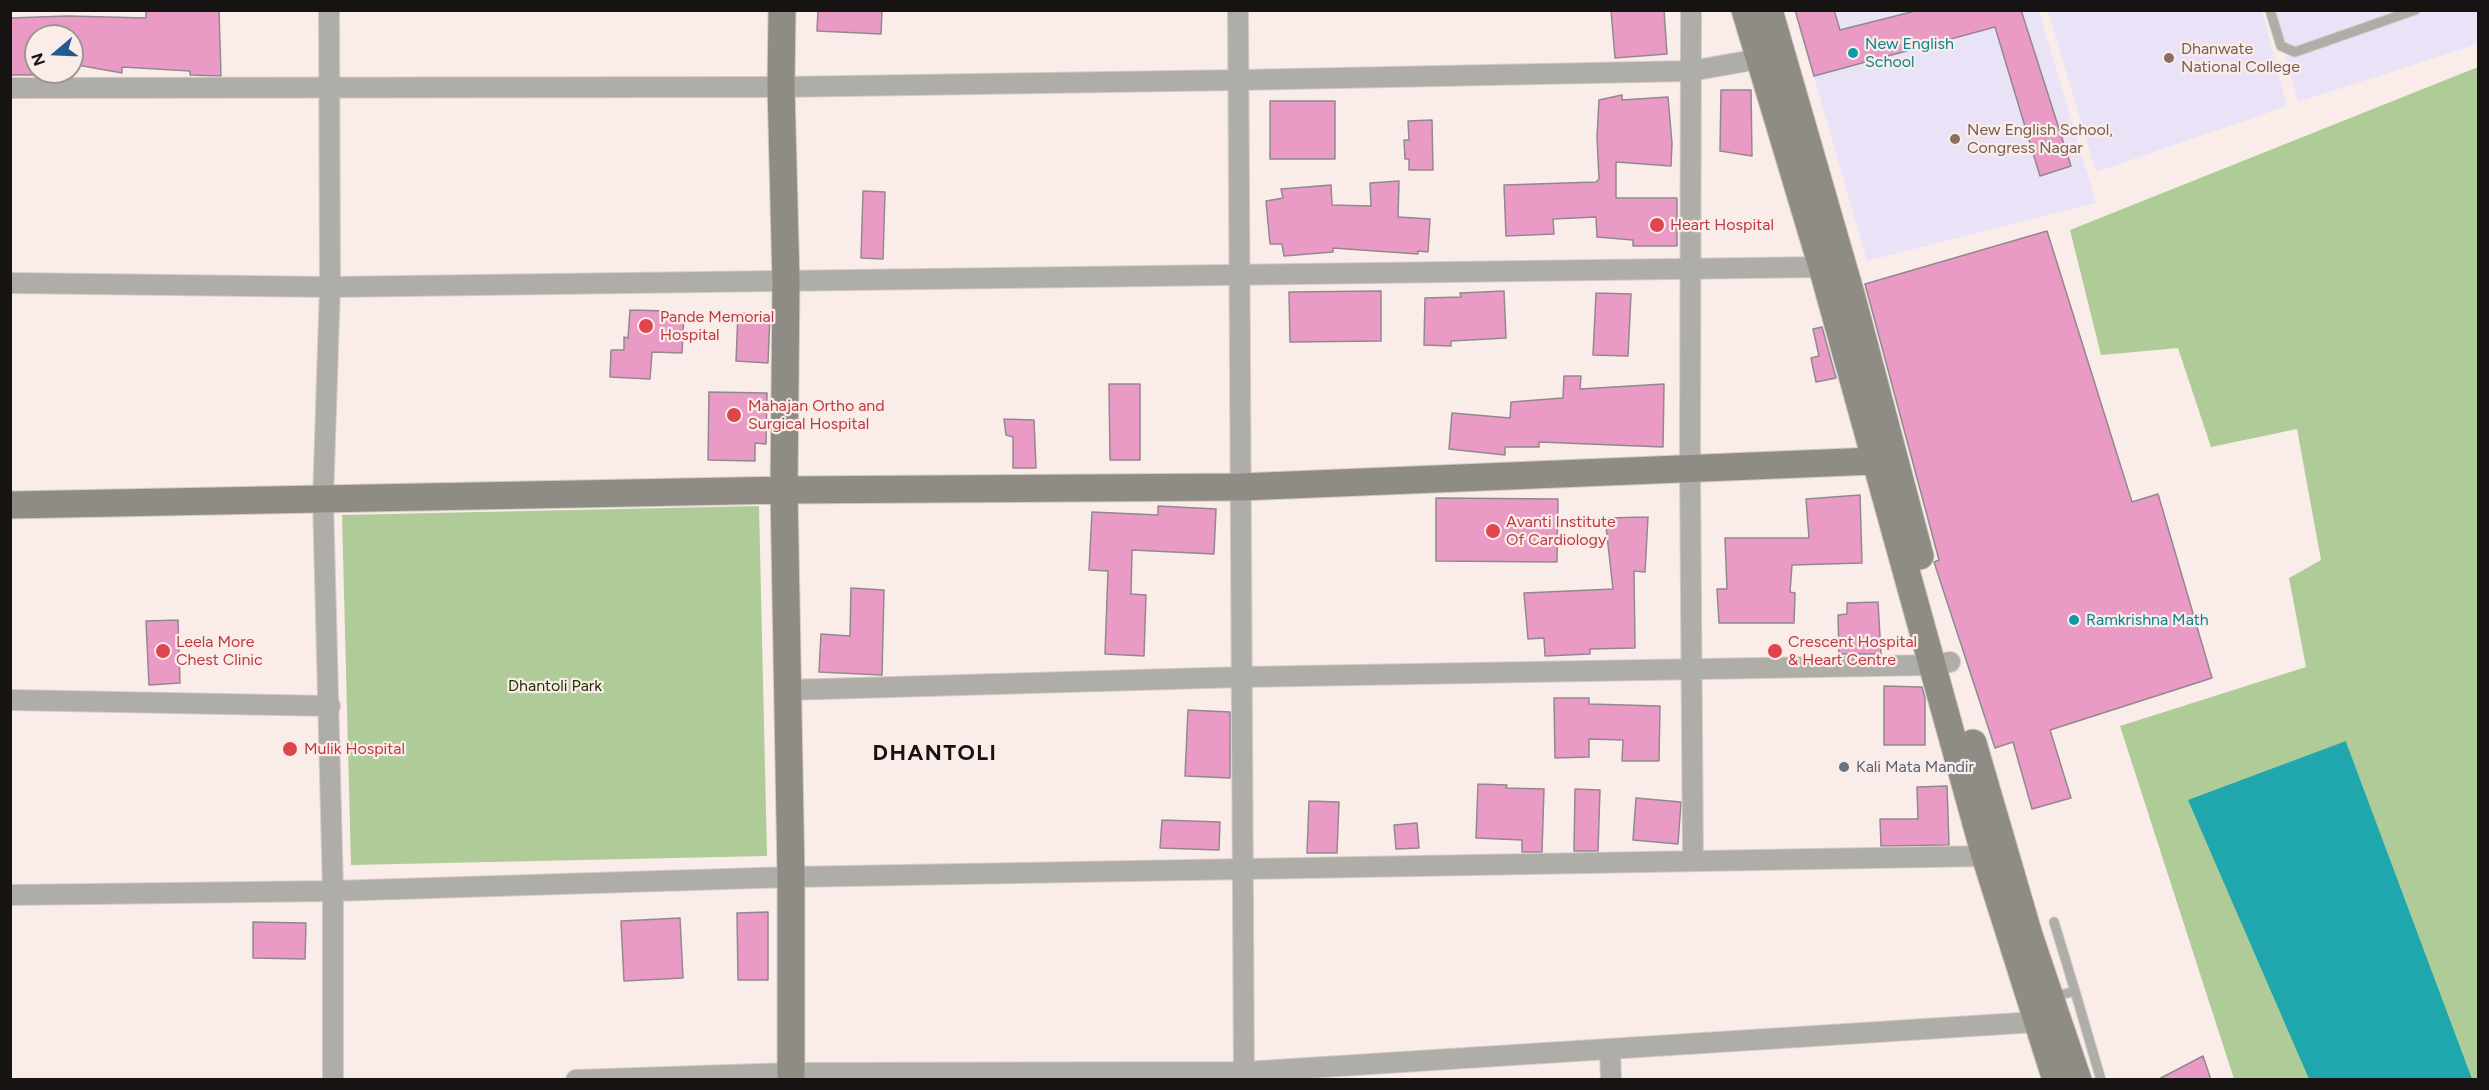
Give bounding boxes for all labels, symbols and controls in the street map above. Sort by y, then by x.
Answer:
north arrow [24,24,84,84]
place label: New English School [1865,34,1954,72]
place label: Dhanwate National College [2181,39,2300,77]
marker: New English School [1846,46,1860,60]
text: N [27,50,49,68]
marker: Dhanwate National College [2162,51,2176,65]
place label: New English School, Congress Nagar [1967,120,2113,158]
marker: New English School, Congress Nagar [1948,132,1962,146]
place label: Heart Hospital [1670,215,1774,235]
marker: Heart Hospital [1648,216,1666,234]
place label: Pande Memorial Hospital [660,307,774,345]
marker: Pande Memorial Hospital [637,317,655,335]
place label: Mahajan Ortho and Surgical Hospital [748,396,885,434]
marker: Mahajan Ortho and Surgical Hospital [725,406,743,424]
place label: Avanti Institute Of Cardiology [1506,512,1616,550]
marker: Avanti Institute Of Cardiology [1484,522,1502,540]
place label: Ramkrishna Math [2086,610,2209,630]
marker: Ramkrishna Math [2067,613,2081,627]
place label: Leela More Chest Clinic [176,632,263,670]
place label: Crescent Hospital & Heart Centre [1788,632,1917,670]
marker: Leela More Chest Clinic [154,642,172,660]
marker: Crescent Hospital & Heart Centre [1766,642,1784,660]
park label: Dhantoli Park [508,676,602,696]
place label: Mulik Hospital [304,739,405,759]
marker: Mulik Hospital [281,740,299,758]
district label: DHANTOLI [873,741,997,767]
place label: Kali Mata Mandir [1856,757,1974,777]
marker: Kali Mata Mandir [1837,760,1851,774]

